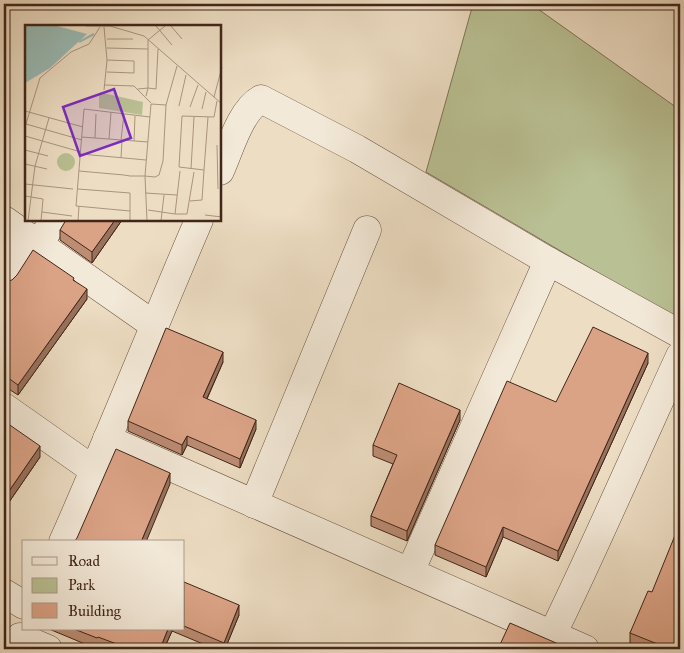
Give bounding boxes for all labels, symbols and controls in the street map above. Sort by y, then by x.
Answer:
inset map [25,25,221,221]
legend [22,540,185,630]
text: Road [68,552,100,570]
text: Park [68,576,95,594]
text: Building [68,602,122,620]

